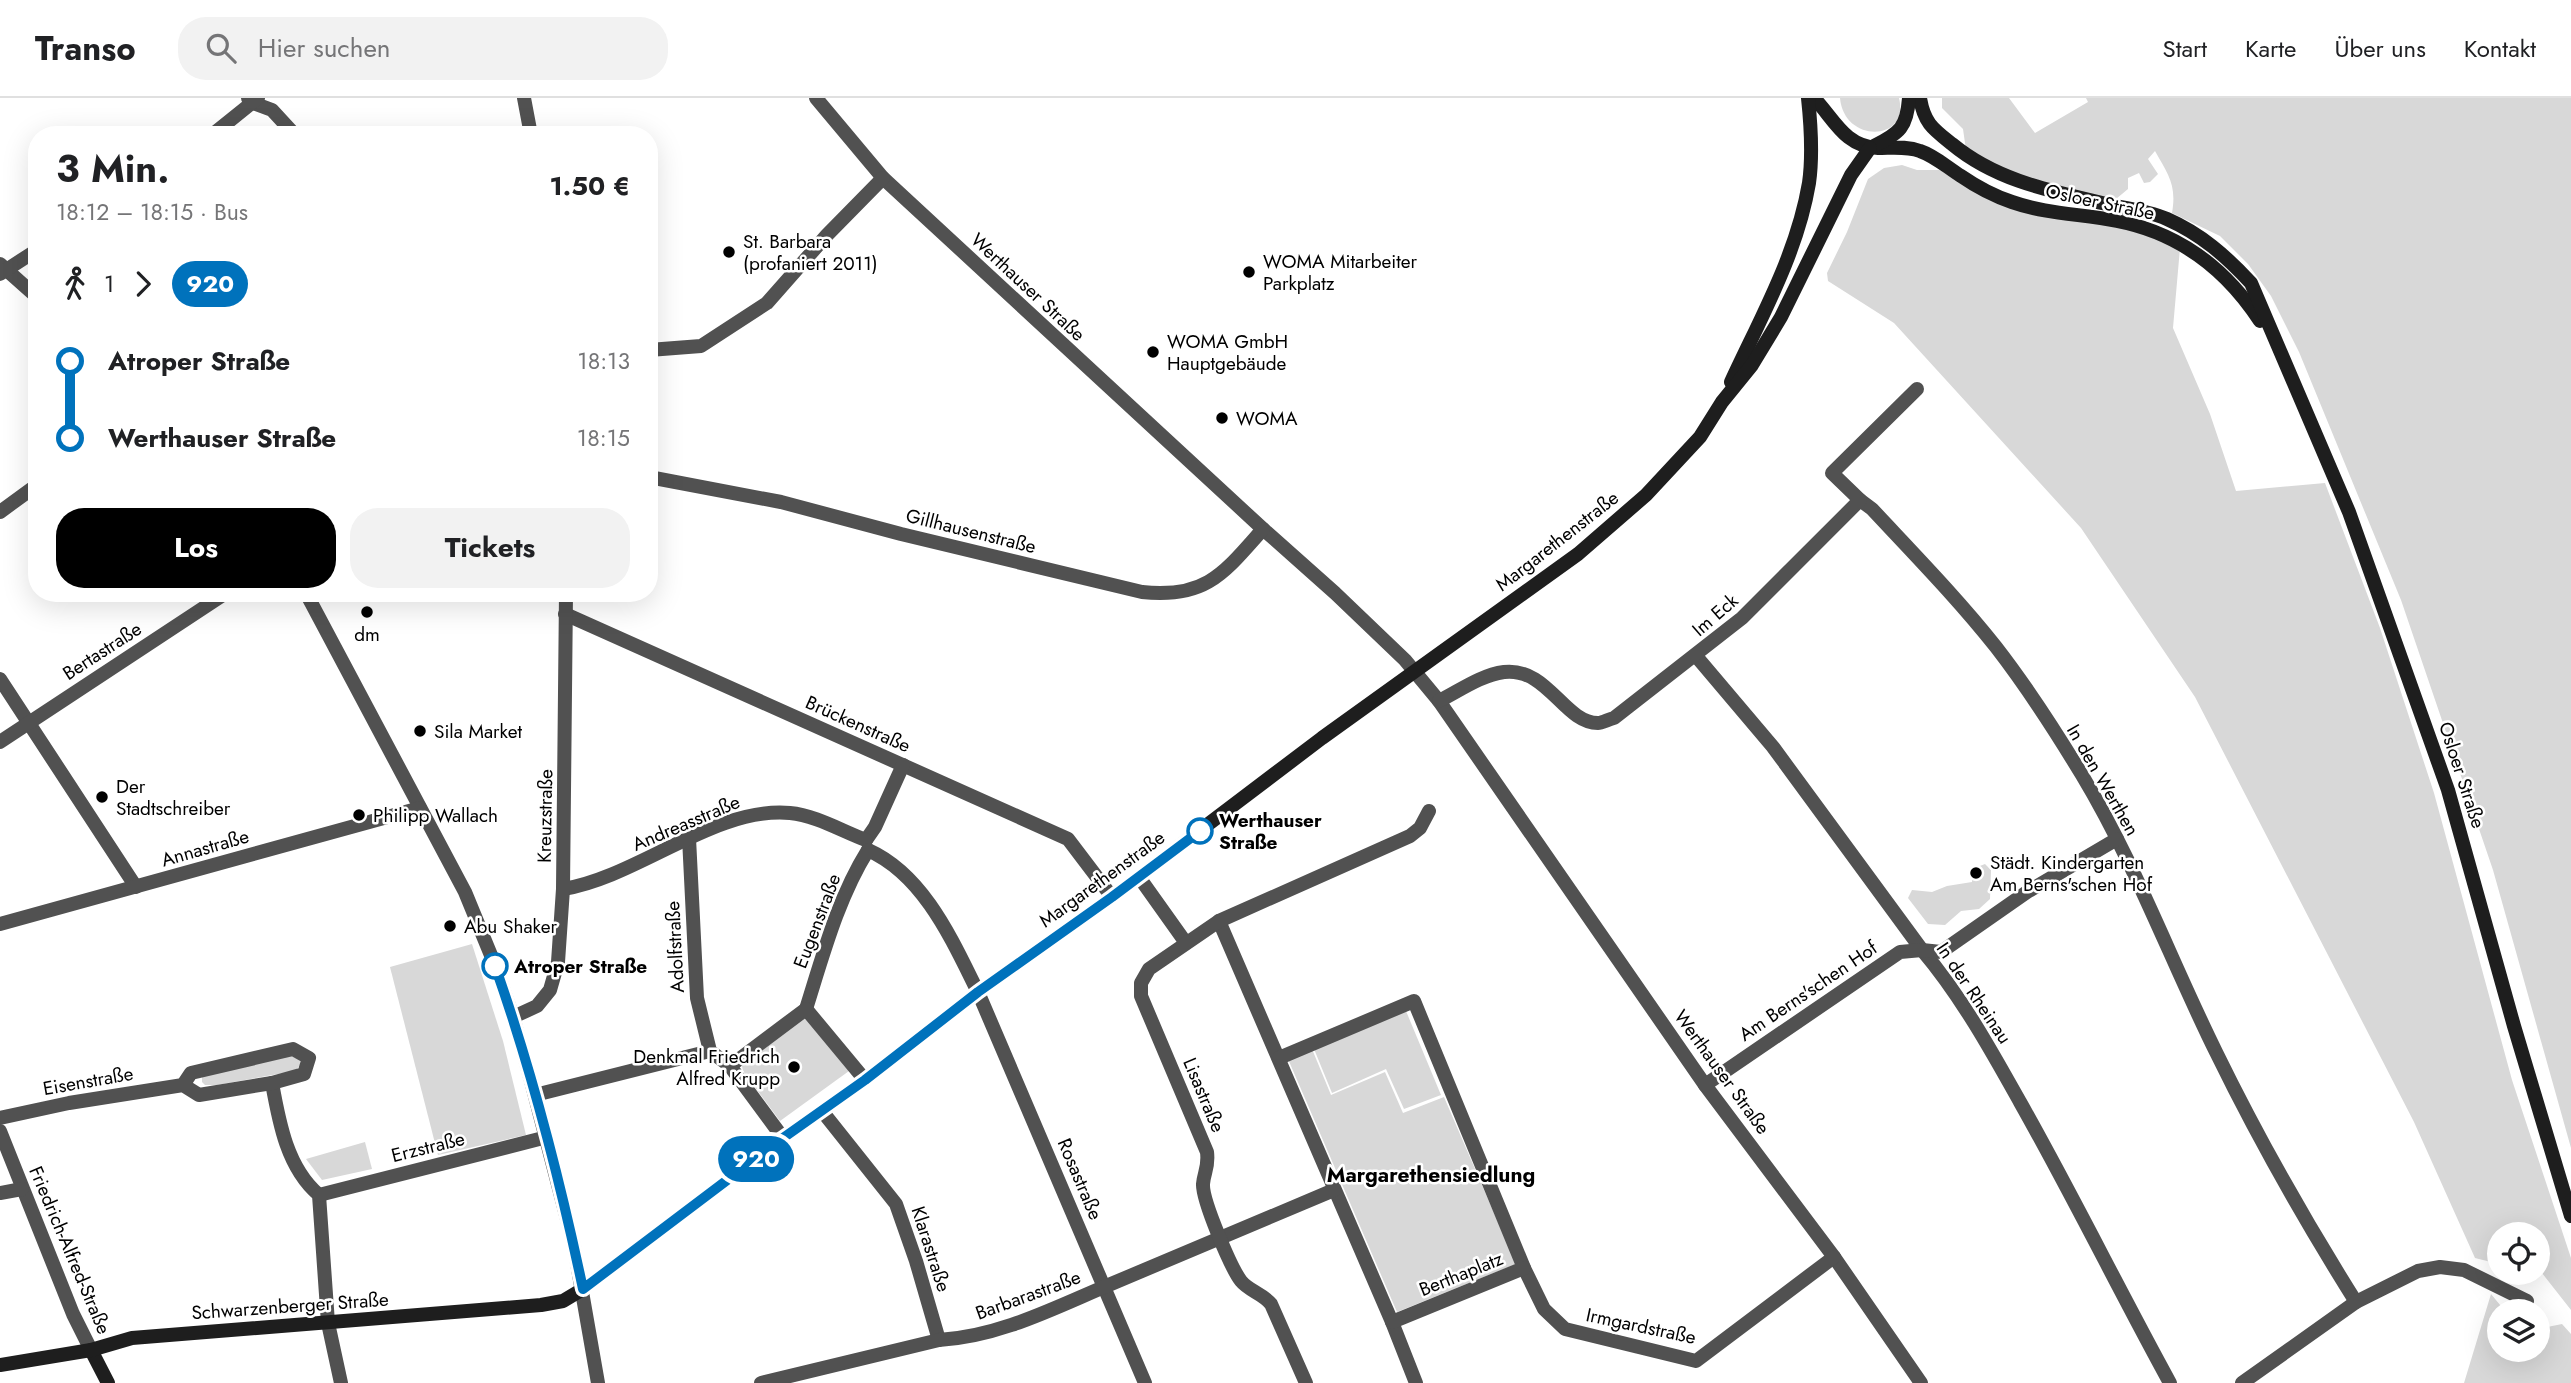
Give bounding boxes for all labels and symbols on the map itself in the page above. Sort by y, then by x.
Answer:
street label: Osloer Straße [2043,177,2157,227]
street label: Werthauser Straße [965,227,1091,347]
place label: St. Barbara (profaniert 2011) [743,228,878,277]
marker: St. Barbara (profaniert 2011) [721,244,737,260]
place label: WOMA Mitarbeiter Parkplatz [1263,248,1418,297]
marker: WOMA Mitarbeiter Parkplatz [1241,264,1257,280]
place label: WOMA GmbH Hauptgebäude [1167,328,1288,377]
marker: WOMA GmbH Hauptgebäude [1145,344,1161,360]
place label: WOMA [1236,405,1298,432]
marker: WOMA [1214,410,1230,426]
street label: Margarethenstraße [1490,484,1624,598]
street label: Gillhausenstraße [903,502,1039,560]
street label: Im Eck [1686,587,1744,643]
marker: dm [359,604,375,620]
street label: Bertastraße [57,615,147,687]
place label: dm [354,621,380,648]
street label: Brückenstraße [801,689,915,759]
place label: Sila Market [434,718,522,745]
street label: Osloer Straße [2432,718,2492,832]
street label: In den Werthen [2060,719,2146,841]
marker: Sila Market [412,723,428,739]
street label: Kreuzstraße [531,769,559,863]
place label: Der Stadtschreiber [116,773,231,822]
street label: Andreasstraße [628,788,744,858]
marker: Der Stadtschreiber [94,789,110,805]
place label: Philipp Wallach [373,802,498,829]
marker: Philipp Wallach [351,807,367,823]
place label: Werthauser Straße [1219,807,1322,856]
marker: Werthauser Straße [1187,818,1213,844]
street label: Annastraße [158,823,252,873]
street label: Margarethenstraße [1034,824,1171,934]
place label: Städt. Kindergarten Am Berns'schen Hof [1990,849,2153,898]
marker: Städt. Kindergarten Am Berns'schen Hof [1968,865,1984,881]
street label: Eugenstraße [787,870,847,972]
street label: Adolfstraße [659,900,691,994]
place label: Abu Shaker [464,913,557,940]
marker: Abu Shaker [442,918,458,934]
street label: Am Berns'schen Hof [1733,934,1883,1048]
street label: In der Rheinau [1930,937,2018,1049]
marker: Atroper Straße [482,953,508,979]
place label: Atroper Straße [513,953,647,980]
street label: Werthauser Straße [1668,1004,1777,1140]
place label: Denkmal Friedrich Alfred Krupp [633,1043,780,1092]
street label: Lisastraße [1176,1054,1232,1137]
marker: Denkmal Friedrich Alfred Krupp [786,1059,802,1075]
street label: Eisenstraße [41,1060,135,1102]
street label: Erzstraße [389,1125,468,1169]
street label: Rosastraße [1051,1134,1109,1224]
line badge: 920 [716,1136,796,1182]
district label: Margarethensiedlung [1327,1160,1535,1190]
street label: Friedrich-Alfred-Straße [22,1162,118,1338]
street label: Klarastraße [905,1203,958,1295]
street label: Berthaplatz [1415,1245,1507,1303]
street label: Barbarastraße [972,1263,1085,1327]
street label: Schwarzenberger Straße [191,1286,390,1326]
street label: Irmgardstraße [1584,1301,1699,1351]

